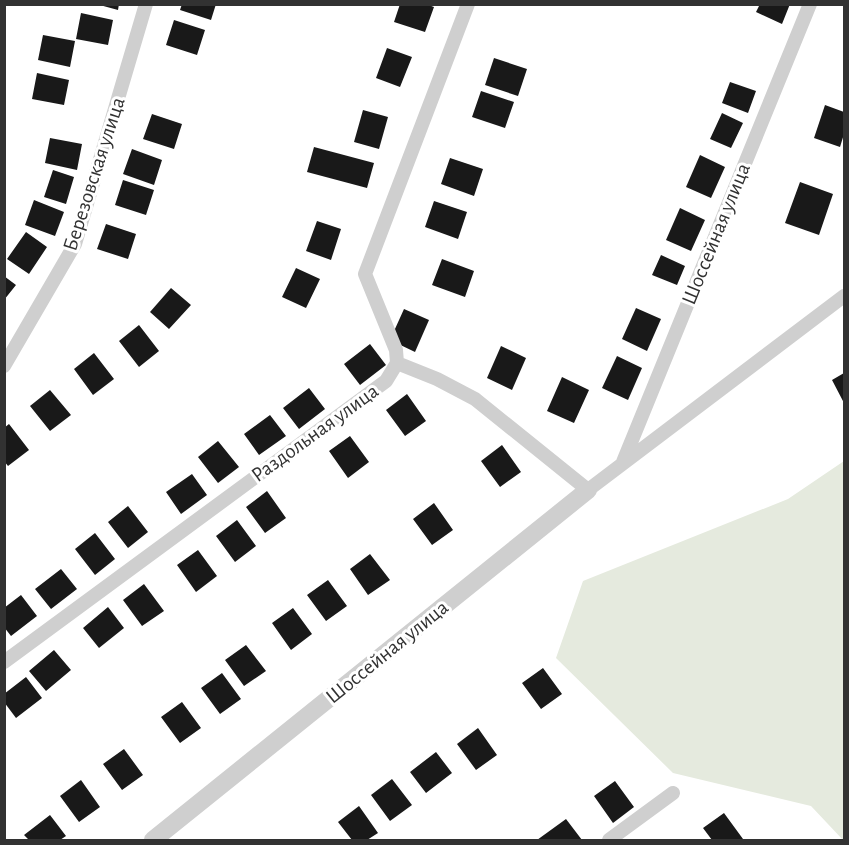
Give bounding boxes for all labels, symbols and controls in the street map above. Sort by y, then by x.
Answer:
street label: Березовская улица [59,94,129,253]
street label: Шоссейная улица [678,160,754,308]
street label: Раздольная улица [248,380,383,486]
street label: Шоссейная улица [322,596,452,708]

